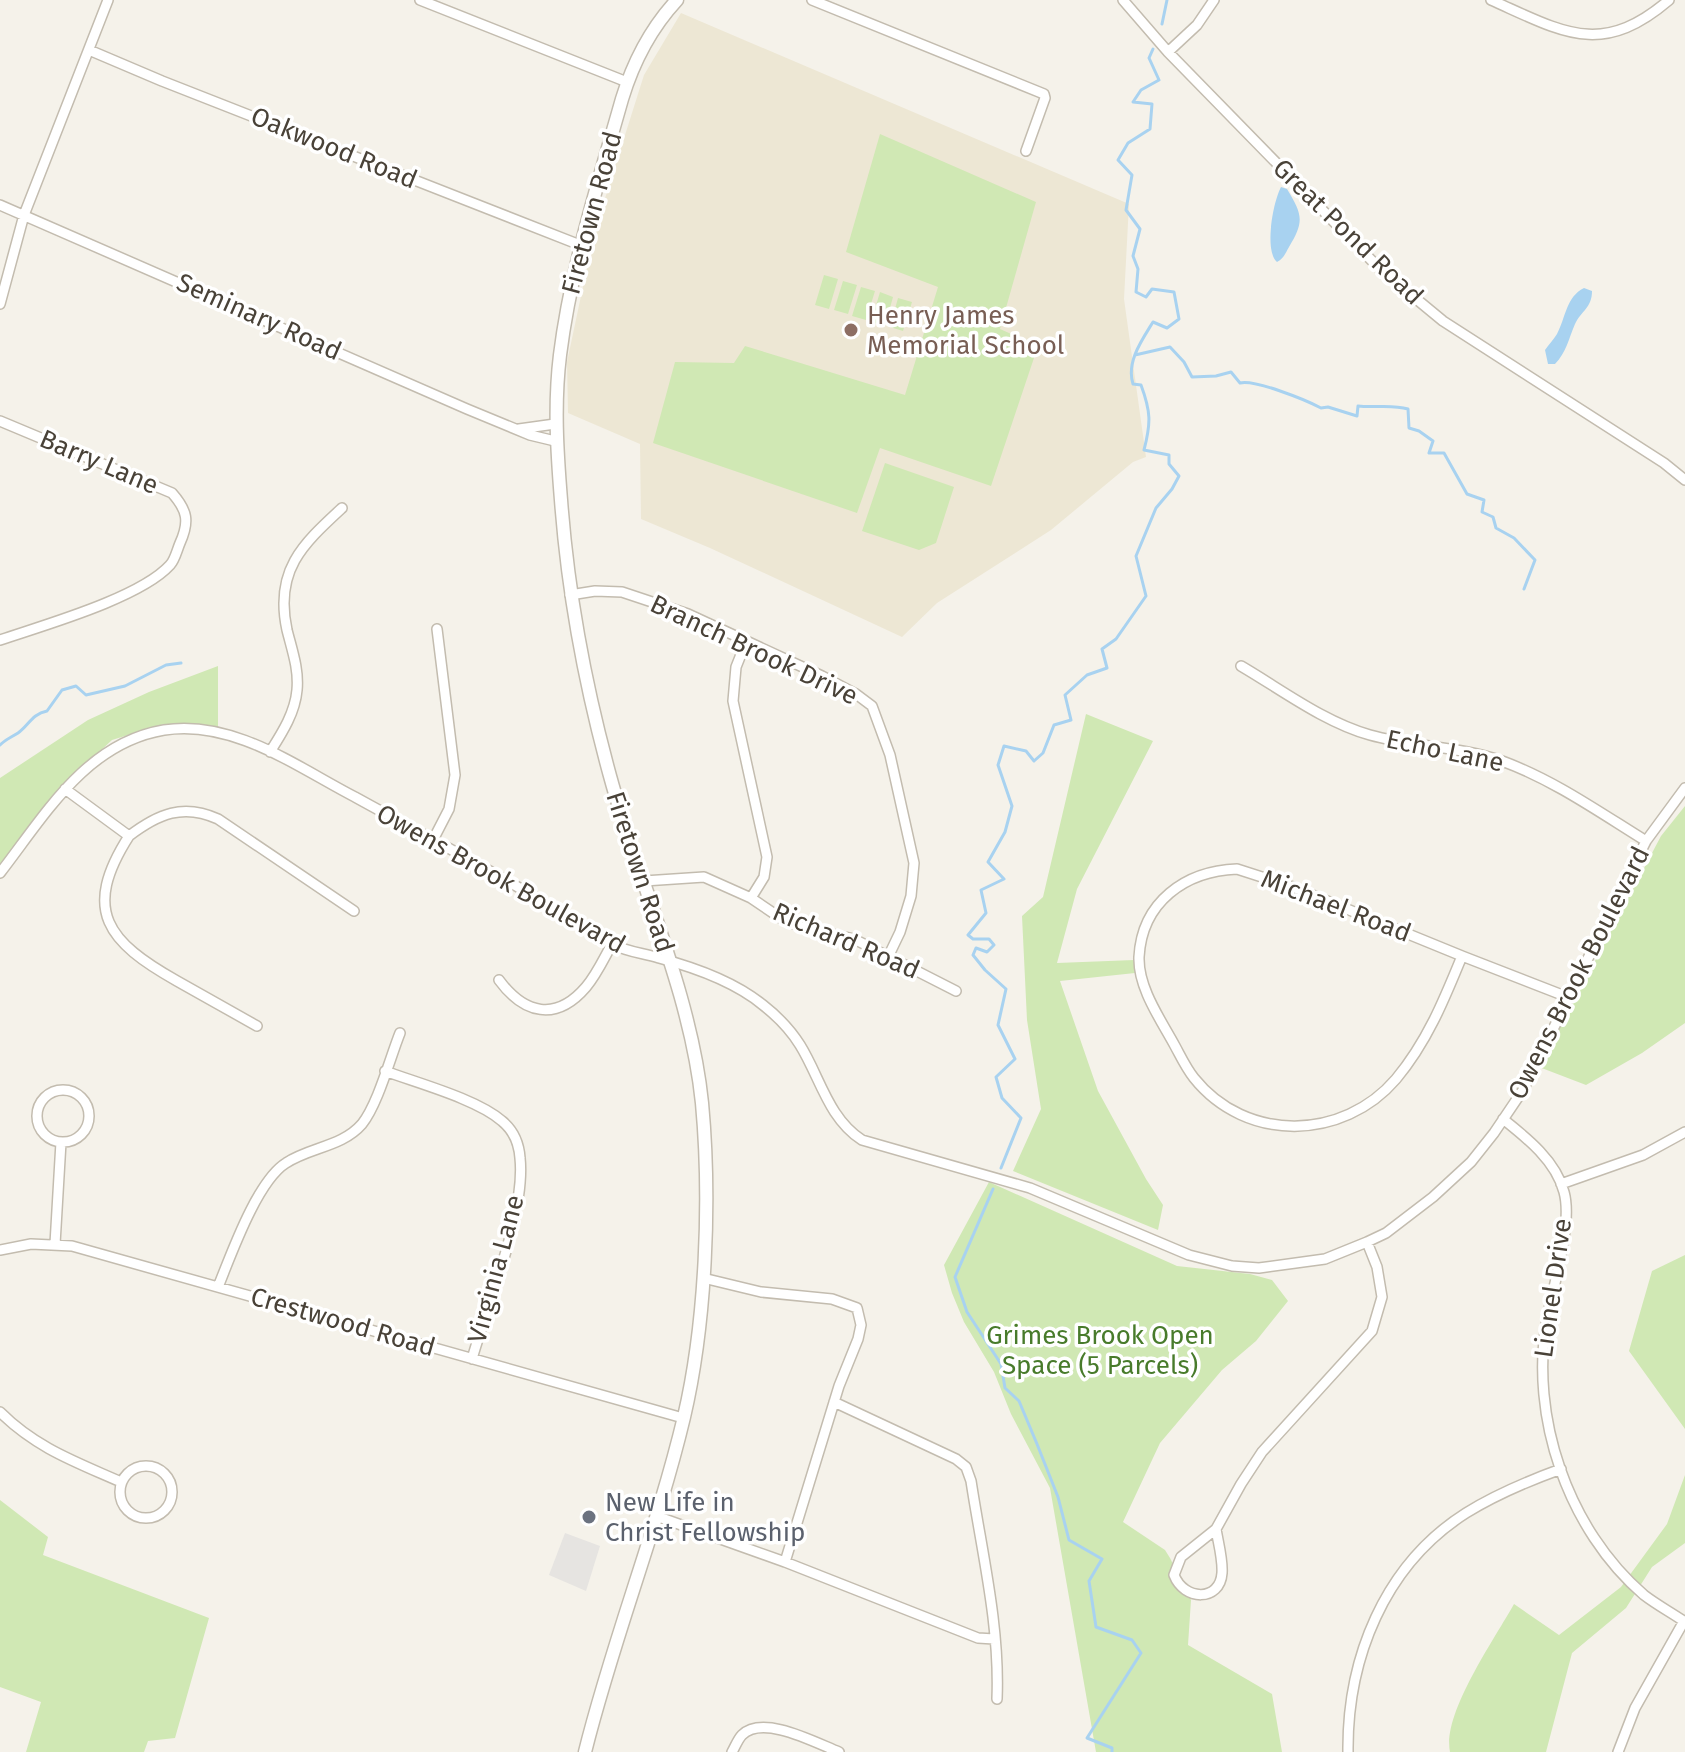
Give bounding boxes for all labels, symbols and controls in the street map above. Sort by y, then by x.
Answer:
street label: Oakwood Road [246,101,422,195]
street label: Firetown Road [555,128,629,298]
street label: Great Pond Road [1266,152,1430,312]
street label: Seminary Road [172,267,346,367]
place label: Henry James Memorial School [867,300,1065,361]
marker: Henry James Memorial School [842,321,860,339]
street label: Barry Lane [35,423,163,501]
street label: Branch Brook Drive [645,588,863,712]
street label: Echo Lane [1383,723,1507,779]
street label: Firetown Road [599,788,681,956]
street label: Owens Brook Boulevard [371,798,631,960]
street label: Owens Brook Boulevard [1502,841,1656,1105]
street label: Michael Road [1257,863,1415,949]
street label: Richard Road [768,896,924,986]
street label: Virginia Lane [461,1192,531,1346]
street label: Lionel Drive [1528,1216,1578,1360]
street label: Crestwood Road [247,1281,439,1363]
park label: Grimes Brook Open Space (5 Parcels) [986,1320,1214,1381]
place label: New Life in Christ Fellowship [605,1487,805,1548]
marker: New Life in Christ Fellowship [580,1508,598,1526]

